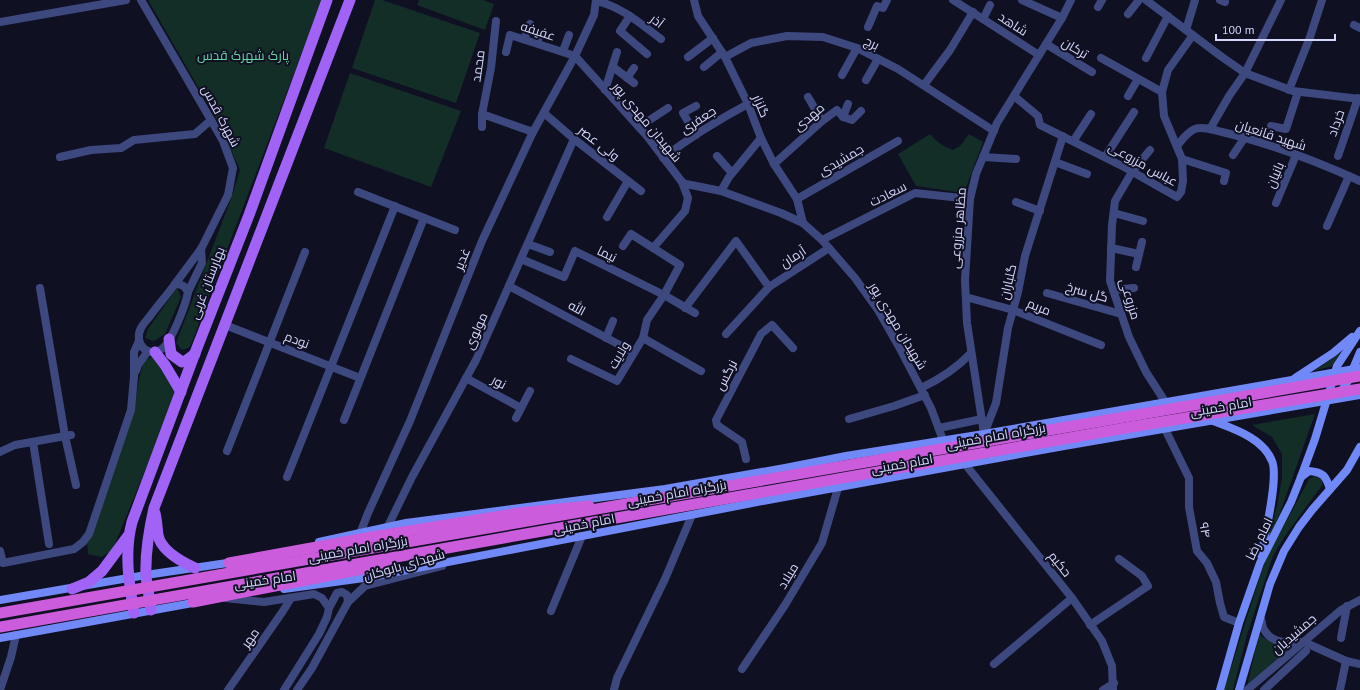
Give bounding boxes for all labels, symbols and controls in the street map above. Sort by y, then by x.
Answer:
street label: شاهد [995,8,1031,40]
street label: آذر [646,10,668,32]
scale bar [1216,16,1335,42]
street label: عفیفه [518,17,558,45]
text: 100 m [1222,22,1255,37]
street label: برج [862,32,882,54]
street label: ترکان [1059,34,1092,63]
park label: پارک شهرک قدس [197,47,289,65]
street label: محمد [467,49,489,83]
street label: شهیدان مهدی پور [607,78,685,166]
street label: شهرک قدس [198,82,244,150]
street label: گلزار [748,91,773,120]
street label: مهدی [790,99,828,135]
street label: جعفری [677,102,719,138]
street label: خرداد [1324,107,1348,139]
street label: شهید قانعیان [1233,116,1309,154]
street label: ولی عصر [574,121,623,164]
street label: عباس مزروعی [1105,138,1181,190]
street label: جمشیدی [815,140,867,180]
street label: بانیان [1262,159,1288,191]
street label: سعادت [867,178,909,210]
street label: مظاهر مزروعی [946,187,970,269]
street label: نیما [594,242,620,266]
street label: آرمان [777,242,810,272]
street label: بهارستان غربی [185,244,229,322]
street label: غدیر [450,246,474,273]
street label: گلباران [996,263,1020,301]
street label: مزروعی [1116,276,1144,322]
street label: شهیدان مهدی پور [864,278,931,373]
street label: گل سرخ [1064,278,1110,306]
street label: مریم [1024,295,1053,320]
street label: الله [565,296,589,320]
street label: مولوی [460,310,492,352]
street label: نودم [282,328,312,353]
street label: ولایت [604,338,634,372]
street label: نرگس [711,357,741,393]
street label: نور [488,371,509,393]
street label: امام خمینی [1189,393,1253,422]
street label: بزرگراه امام خمینی [945,419,1047,454]
street label: امام خمینی [870,450,934,479]
street label: بزرگراه امام خمینی [626,476,728,511]
street label: امام خمینی [552,510,616,539]
street label: امام رضا [1241,515,1277,563]
street label: ۹۴ [1195,521,1215,539]
street label: بزرگراه امام خمینی [307,532,409,567]
street label: شهدای بابوکان [361,545,447,585]
street label: حکیم [1044,548,1075,581]
street label: میلاد [774,560,802,592]
street label: امام خمینی [233,567,297,594]
street label: جمشیدیان [1268,610,1320,658]
street label: مهر [236,625,263,652]

